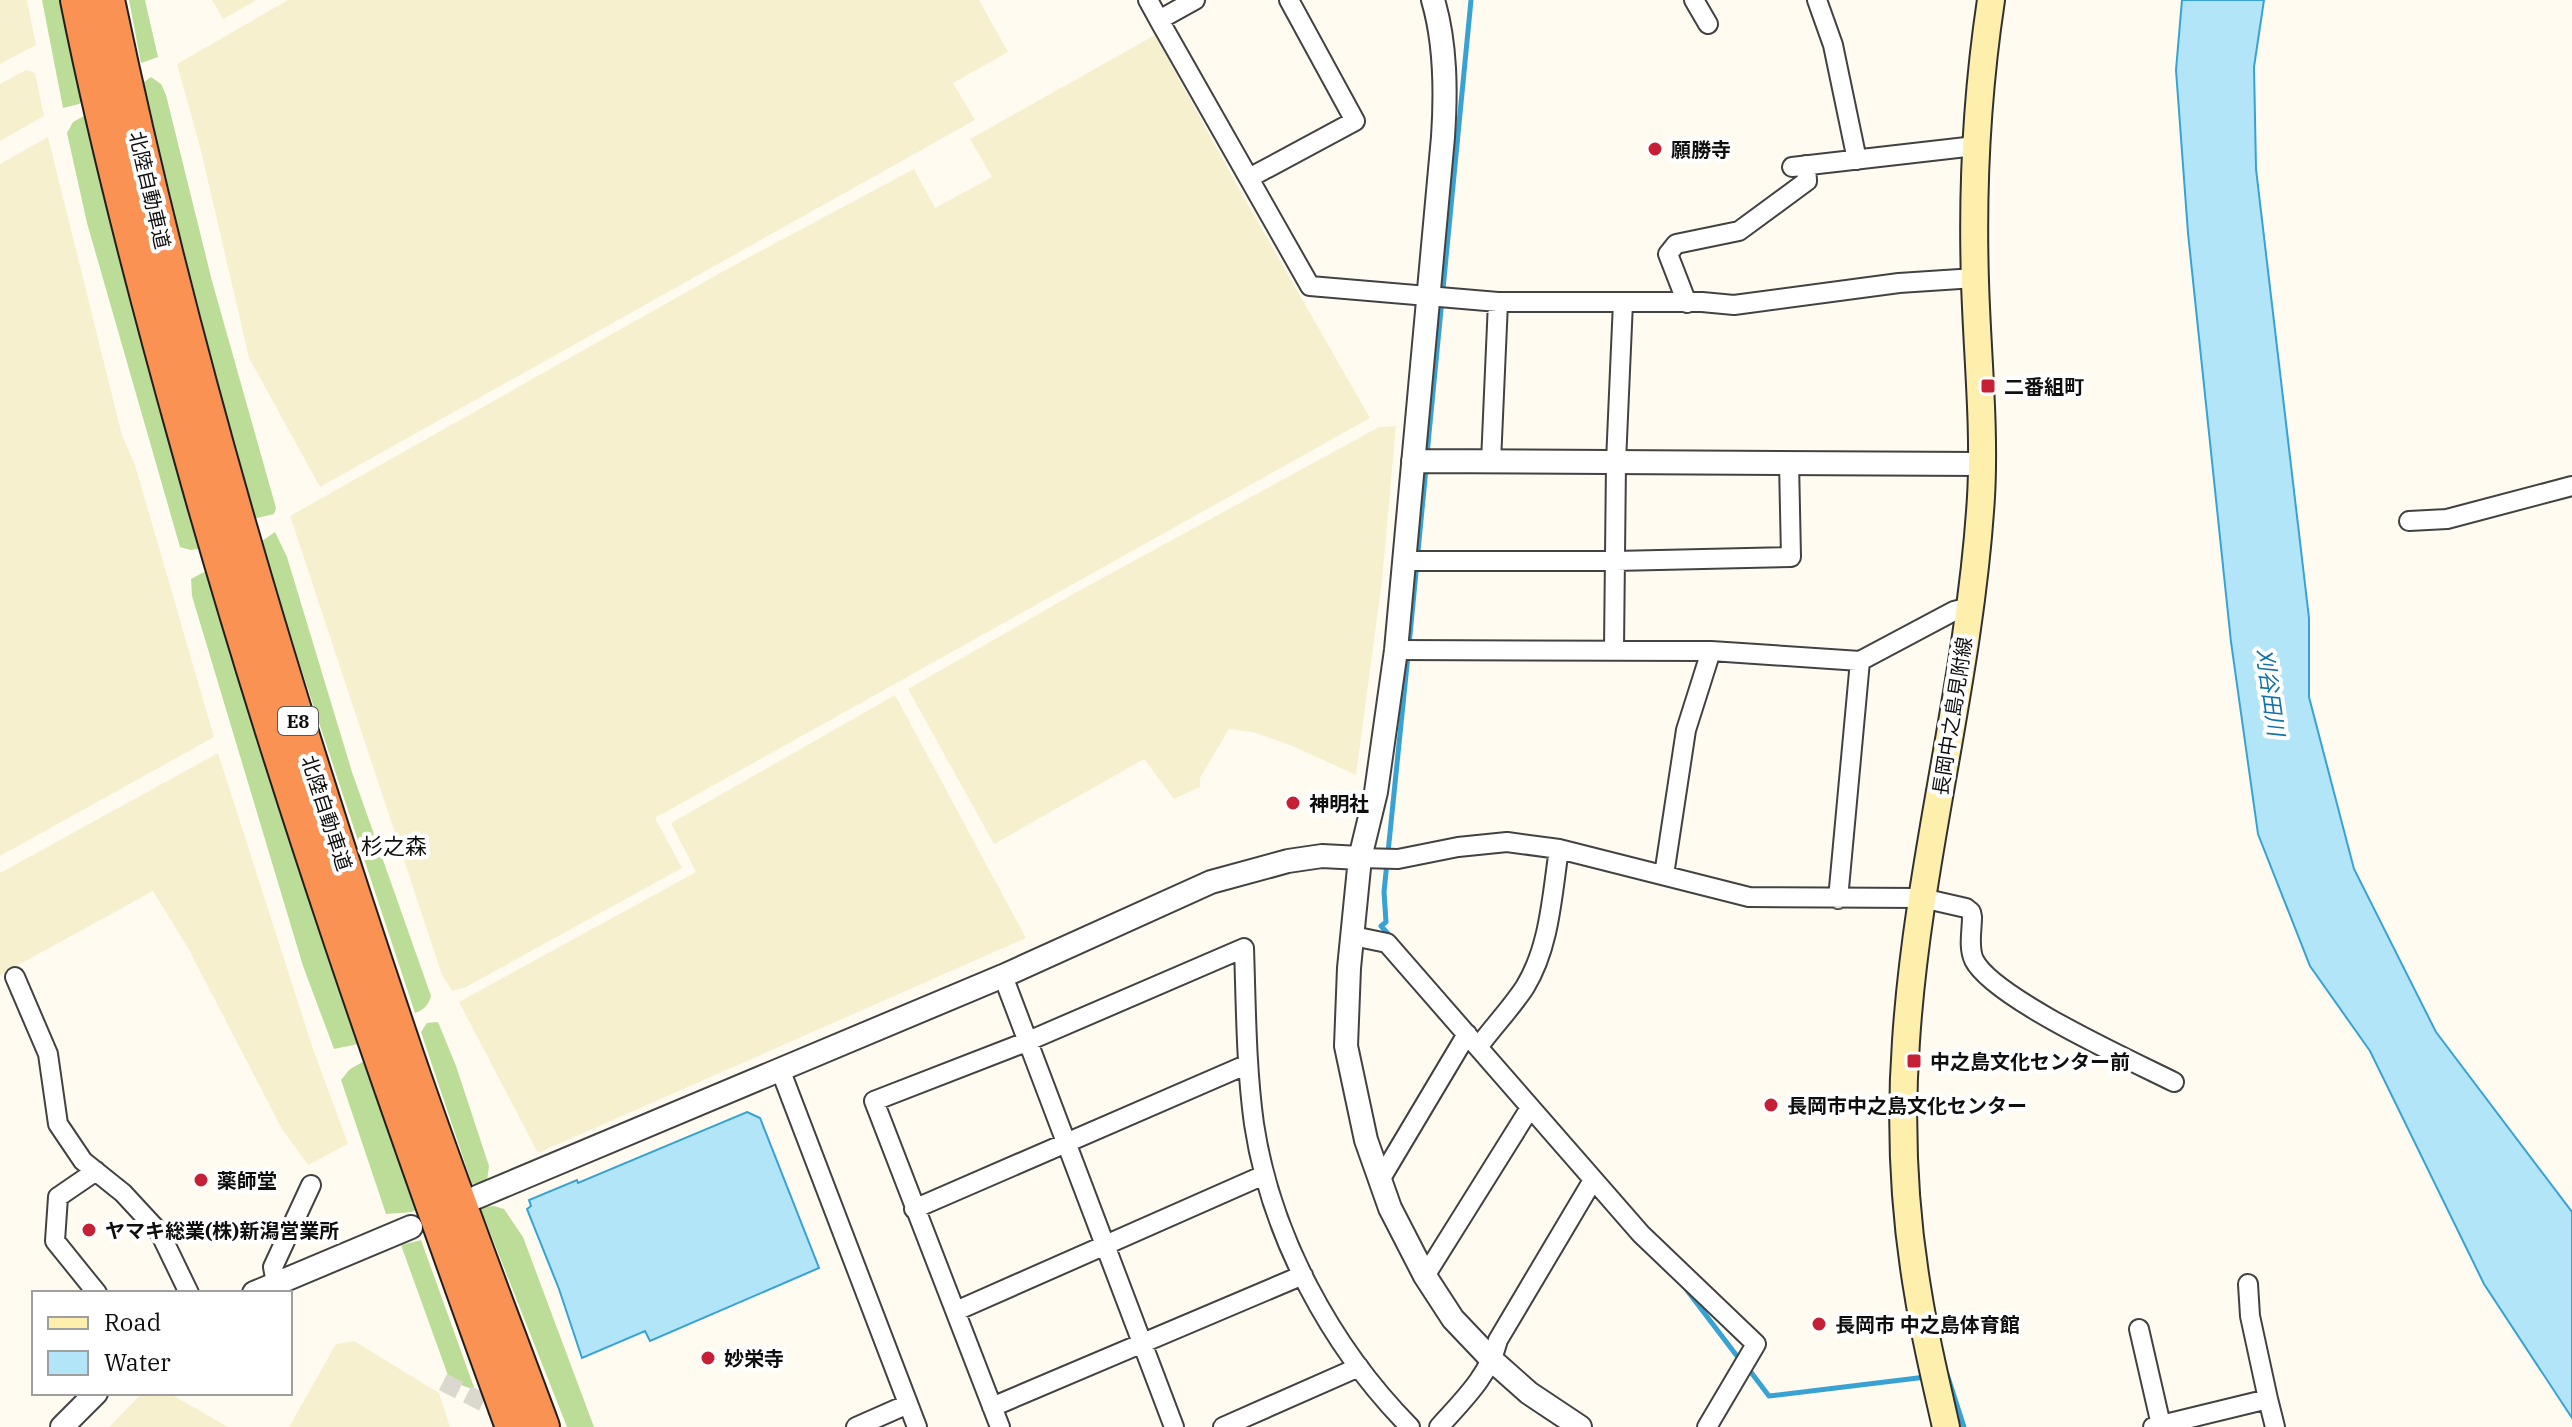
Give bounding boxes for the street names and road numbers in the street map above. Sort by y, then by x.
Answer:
street label: 北陸自動車道 [123,129,177,251]
street label: 長岡中之島見附線 [1926,635,1978,797]
road number: E8 [278,707,318,735]
street label: 北陸自動車道 [296,752,358,874]

